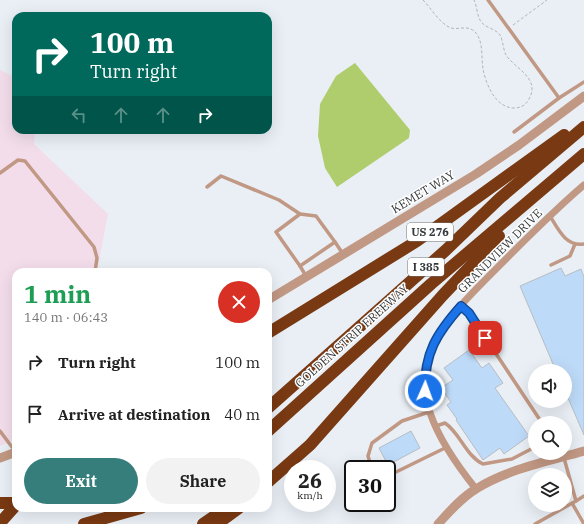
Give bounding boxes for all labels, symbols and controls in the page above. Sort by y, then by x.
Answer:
text: 100 m [90,24,174,61]
icon: right [24,28,76,80]
text: Turn right [90,60,177,83]
icon: left [68,104,90,126]
icon: ahead [110,104,132,126]
icon: ahead [152,104,174,126]
icon: right [194,104,216,126]
street label: KEMET WAY [388,167,458,216]
street label: GRANDVIEW DRIVE [454,205,545,296]
road number: US 276 [407,223,453,241]
road number: I 385 [408,258,444,276]
text: 1 min [24,278,91,310]
street label: GOLDEN STRIP FREEWAY [292,280,412,391]
button: close [218,281,260,323]
text: 140 m · 06:43 [24,309,108,326]
pin [468,321,502,355]
icon: arrive [474,327,496,349]
icon: right [24,351,46,373]
text: Turn right [58,353,136,372]
text: 100 m [215,353,260,372]
map controls [528,364,572,512]
button: sound [528,364,572,408]
position arrow [404,370,446,412]
icon: arrive [24,403,46,425]
text: Arrive at destination [58,405,210,424]
text: 40 m [224,405,260,424]
button: search [528,416,572,460]
button: Exit [24,458,138,504]
button: Share [146,458,260,504]
speed limit sign: 30 [344,460,396,512]
text: 26 [298,467,322,494]
button: layers [528,468,572,512]
text: km/h [297,489,323,502]

